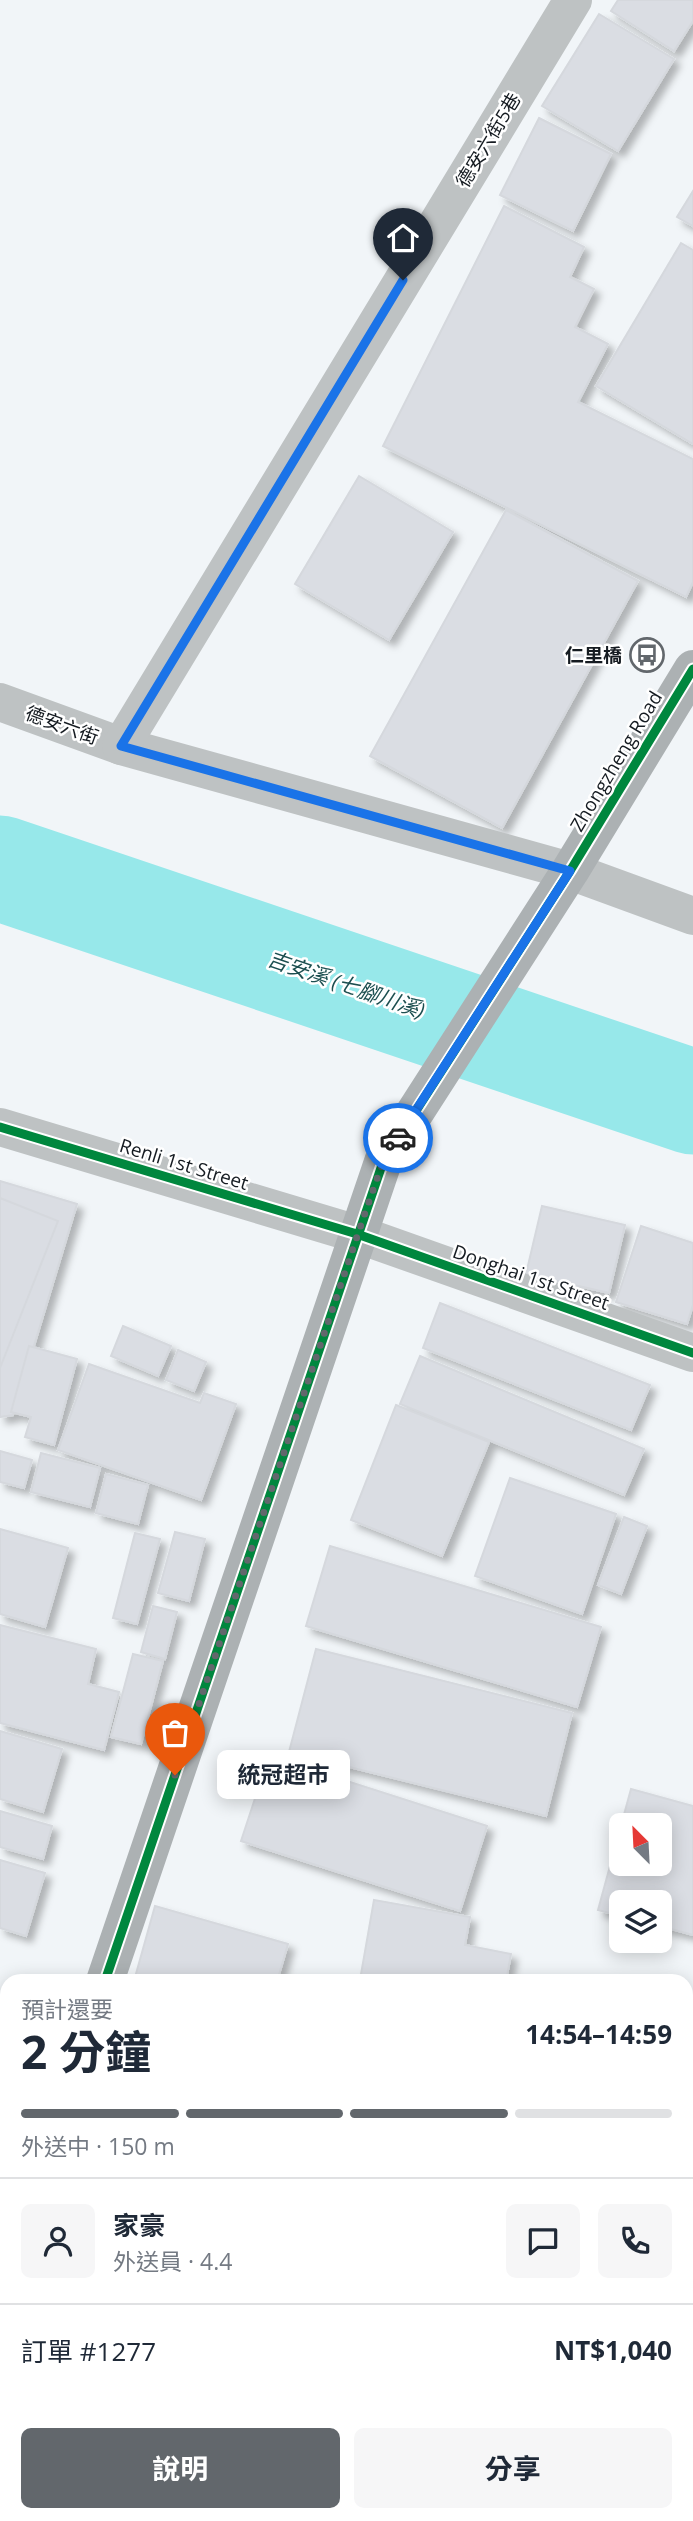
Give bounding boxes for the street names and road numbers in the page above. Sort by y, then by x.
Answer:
street label: 德安六街5巷 [450,88,526,192]
street label: Zhongzheng Road [564,686,668,836]
street label: 德安六街 [22,700,102,750]
street label: Renli 1st Street [116,1132,252,1196]
street label: Donghai 1st Street [449,1238,613,1316]

